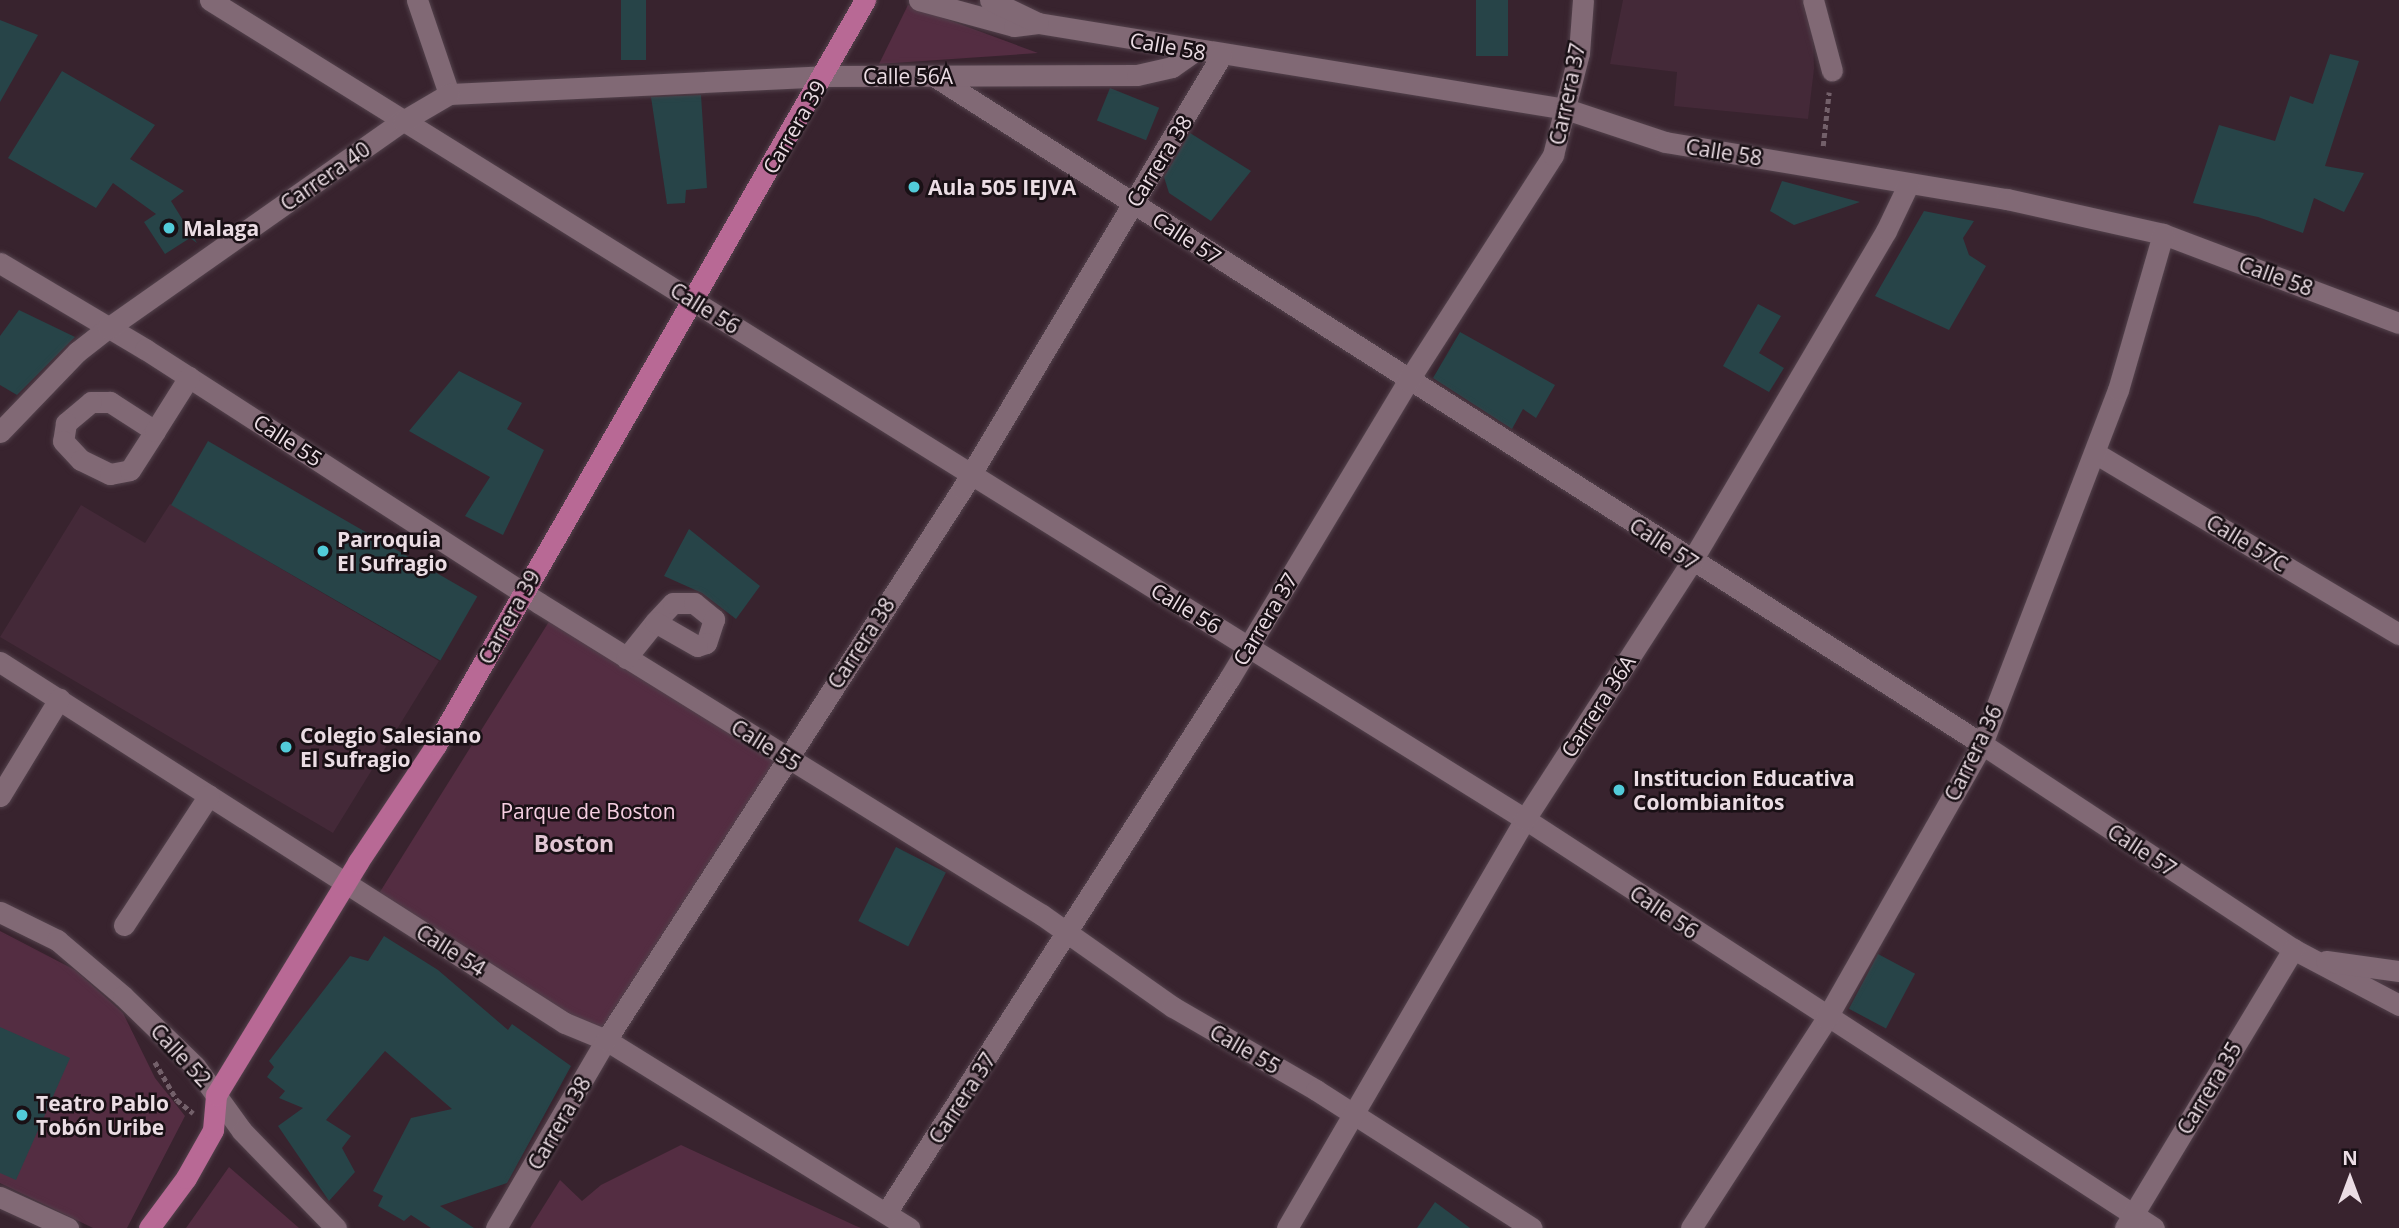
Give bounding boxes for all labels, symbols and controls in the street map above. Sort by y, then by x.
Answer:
street label: Calle 58 [1128,27,1208,65]
street label: Carrera 37 [1544,41,1590,147]
street label: Calle 56A [863,63,953,89]
street label: Carrera 39 [757,76,831,178]
street label: Carrera 38 [1121,110,1197,212]
street label: Calle 58 [1684,134,1764,170]
street label: Carrera 40 [275,136,375,216]
place label: Aula 505 IEJVA [928,174,1076,200]
marker: Aula 505 IEJVA [906,179,922,195]
street label: Calle 57 [1148,207,1226,269]
place label: Malaga [183,215,259,241]
marker: Malaga [161,220,177,236]
street label: Calle 58 [2236,251,2316,301]
street label: Calle 56 [666,277,744,339]
street label: Calle 55 [249,409,327,471]
street label: Calle 57C [2202,509,2292,577]
street label: Calle 57 [1625,513,1703,575]
place label: Parroquia El Sufragio [337,526,448,576]
marker: Parroquia El Sufragio [315,543,331,559]
street label: Carrera 39 [473,566,545,668]
street label: Carrera 37 [1228,568,1302,670]
street label: Calle 56 [1147,577,1225,639]
street label: Carrera 38 [822,593,900,693]
street label: Carrera 36A [1556,650,1640,762]
street label: Carrera 36 [1939,701,2007,805]
street label: Calle 55 [727,714,805,776]
place label: Colegio Salesiano El Sufragio [300,722,481,772]
marker: Colegio Salesiano El Sufragio [278,739,294,755]
place label: Institucion Educativa Colombianitos [1633,765,1855,815]
marker: Institucion Educativa Colombianitos [1611,782,1627,798]
park label: Parque de Boston [500,798,676,824]
street label: Calle 57 [2103,819,2181,881]
district label: Boston [534,829,614,857]
street label: Calle 56 [1625,880,1703,944]
street label: Calle 54 [412,919,490,981]
street label: Calle 52 [146,1018,216,1092]
street label: Calle 55 [1205,1019,1285,1079]
street label: Carrera 35 [2172,1037,2246,1139]
street label: Carrera 37 [923,1048,1001,1148]
street label: Carrera 38 [522,1072,596,1174]
place label: Teatro Pablo Tobón Uribe [36,1090,169,1140]
marker: Teatro Pablo Tobón Uribe [14,1107,30,1123]
north arrow [2315,1144,2385,1214]
text: N [2342,1145,2358,1171]

